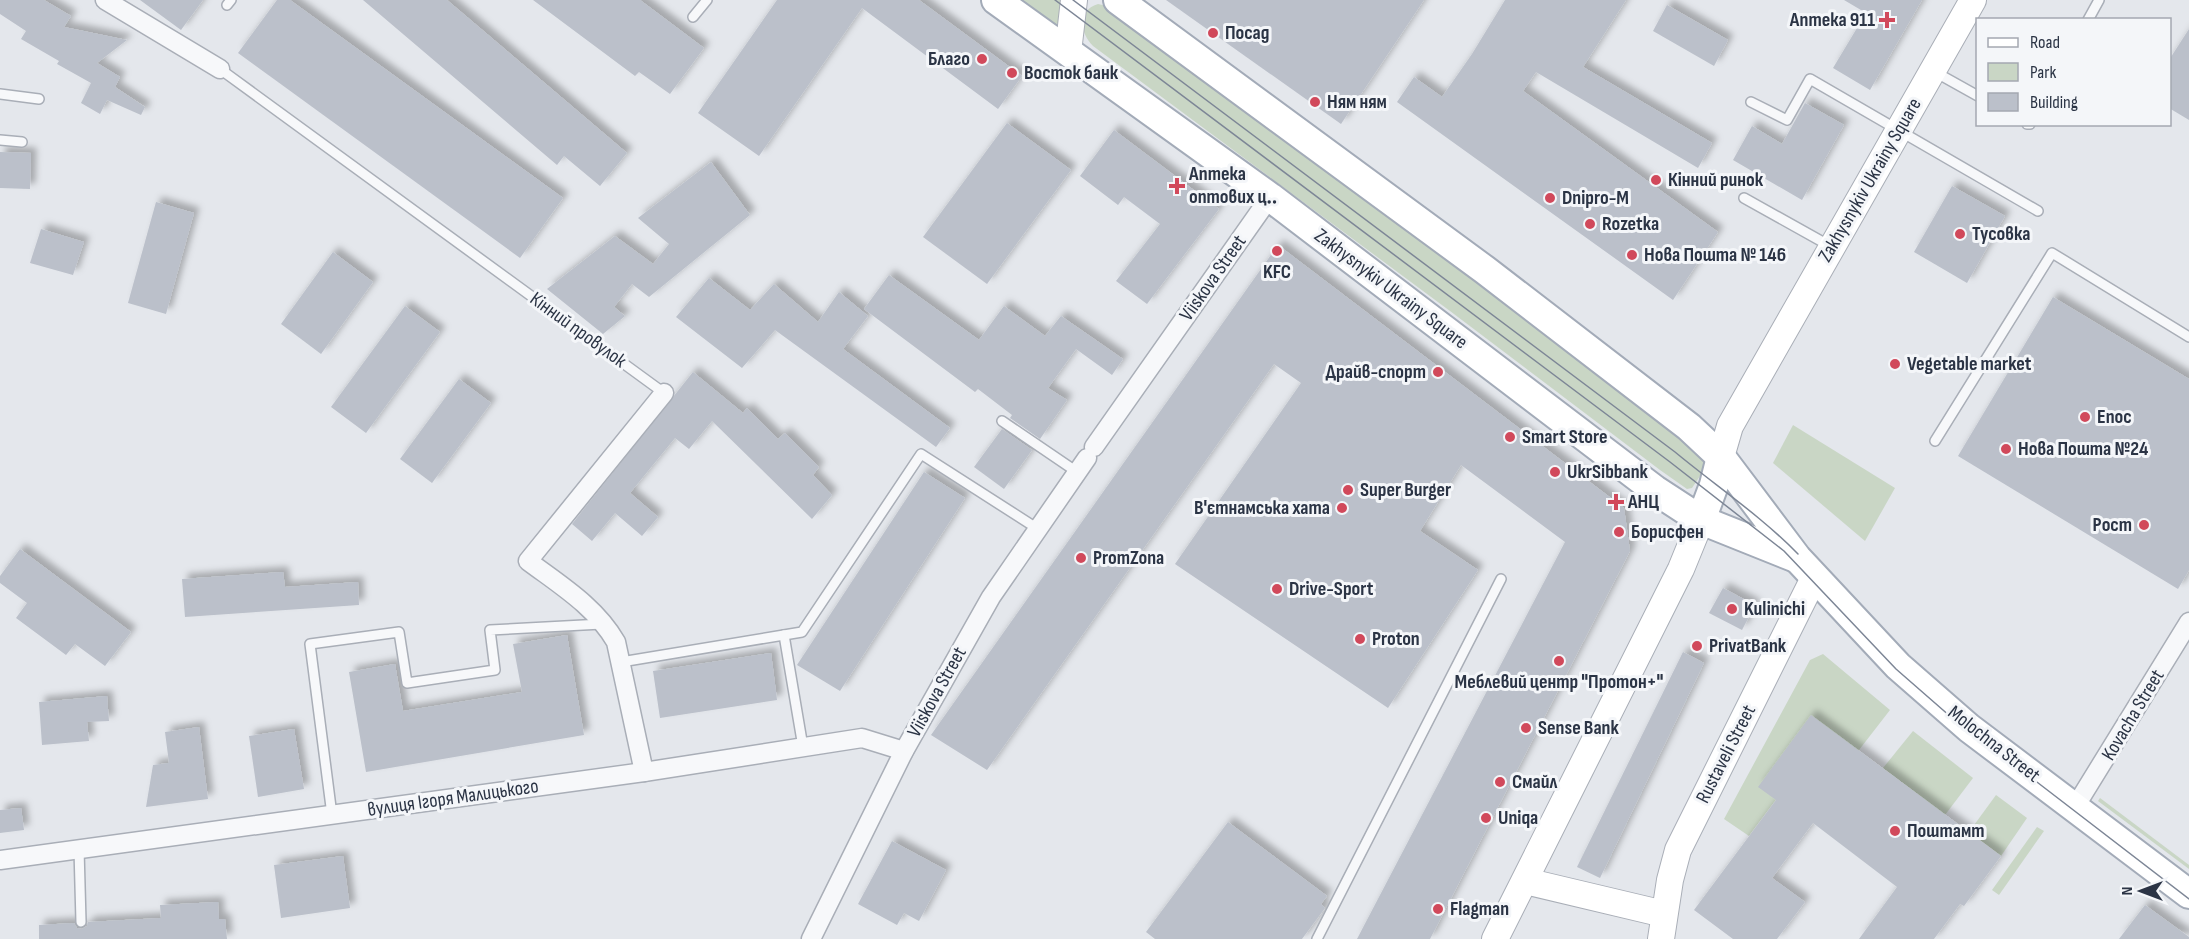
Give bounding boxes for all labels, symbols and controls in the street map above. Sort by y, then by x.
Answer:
place label: Аптека 911 [1789,8,1875,32]
marker: Аптека 911 [1880,13,1894,27]
legend [1976,18,2171,126]
place label: Посад [1225,21,1269,45]
marker: Посад [1206,26,1220,40]
text: Road [2030,32,2060,53]
place label: Благо [928,47,970,71]
marker: Благо [975,52,989,66]
place label: Восток банк [1024,61,1119,85]
text: Park [2030,62,2056,83]
marker: Восток банк [1005,66,1019,80]
place label: Ням ням [1327,90,1387,114]
text: Building [2030,92,2078,113]
street label: Zakhysnykiv Ukrainy Square [1813,94,1927,266]
marker: Ням ням [1308,95,1322,109]
place label: Аптека оптових ц‥ [1188,162,1277,209]
place label: Кінний ринок [1668,168,1764,192]
marker: Кінний ринок [1649,173,1663,187]
marker: Аптека оптових ц‥ [1170,179,1184,193]
place label: Dnipro-M [1562,186,1629,210]
marker: Dnipro-M [1543,191,1557,205]
place label: Rozetka [1602,212,1659,236]
marker: Rozetka [1583,217,1597,231]
place label: Тусовка [1972,222,2030,246]
street label: Zakhysnykiv Ukrainy Square [1310,224,1472,354]
marker: Тусовка [1953,227,1967,241]
street label: Viiskova Street [1175,230,1251,326]
place label: Нова Пошта № 146 [1644,243,1786,267]
marker: KFC [1270,244,1284,258]
marker: Нова Пошта № 146 [1625,248,1639,262]
place label: KFC [1263,260,1291,284]
street label: Кінний провулок [525,287,631,373]
place label: Vegetable market [1907,352,2032,376]
marker: Vegetable market [1888,357,1902,371]
place label: Драйв-спорт [1325,360,1426,384]
marker: Драйв-спорт [1431,365,1445,379]
place label: Епос [2097,405,2132,429]
marker: Епос [2078,410,2092,424]
place label: Smart Store [1522,425,1607,449]
marker: Smart Store [1503,430,1517,444]
place label: Нова Пошта №24 [2018,437,2148,461]
marker: Нова Пошта №24 [1999,442,2013,456]
place label: UkrSibbank [1567,460,1649,484]
marker: UkrSibbank [1548,465,1562,479]
place label: Super Burger [1360,478,1451,502]
marker: Super Burger [1341,483,1355,497]
place label: АНЦ [1627,490,1659,514]
marker: АНЦ [1609,495,1623,509]
place label: В'єтнамська хата [1194,496,1330,520]
marker: В'єтнамська хата [1335,501,1349,515]
place label: Рост [2093,513,2132,537]
marker: Рост [2137,518,2151,532]
place label: Борисфен [1631,520,1704,544]
marker: Борисфен [1612,525,1626,539]
place label: PromZona [1093,546,1164,570]
marker: PromZona [1074,551,1088,565]
place label: Drive-Sport [1289,577,1374,601]
marker: Drive-Sport [1270,582,1284,596]
place label: Kulinichi [1744,597,1805,621]
marker: Kulinichi [1725,602,1739,616]
place label: Proton [1372,627,1420,651]
marker: Proton [1353,632,1367,646]
place label: PrivatBank [1709,634,1787,658]
marker: PrivatBank [1690,639,1704,653]
street label: Viiskova Street [902,643,972,741]
marker: Меблевий центр "Протон+" [1552,654,1566,668]
street label: Kovacha Street [2097,665,2169,765]
place label: Меблевий центр "Протон+" [1455,670,1664,694]
street label: Rustaveli Street [1691,701,1761,807]
street label: Molochna Street [1943,701,2045,787]
place label: Sense Bank [1538,716,1619,740]
marker: Sense Bank [1519,721,1533,735]
place label: Смайл [1512,770,1557,794]
street label: вулиця Ігоря Малицького [366,774,540,822]
marker: Смайл [1493,775,1507,789]
place label: Uniqa [1498,806,1538,830]
marker: Uniqa [1479,811,1493,825]
place label: Поштамт [1907,819,1984,843]
marker: Поштамт [1888,824,1902,838]
north arrow [2111,861,2171,921]
text: N [2118,887,2137,895]
place label: Flagman [1450,897,1509,921]
marker: Flagman [1431,902,1445,916]

